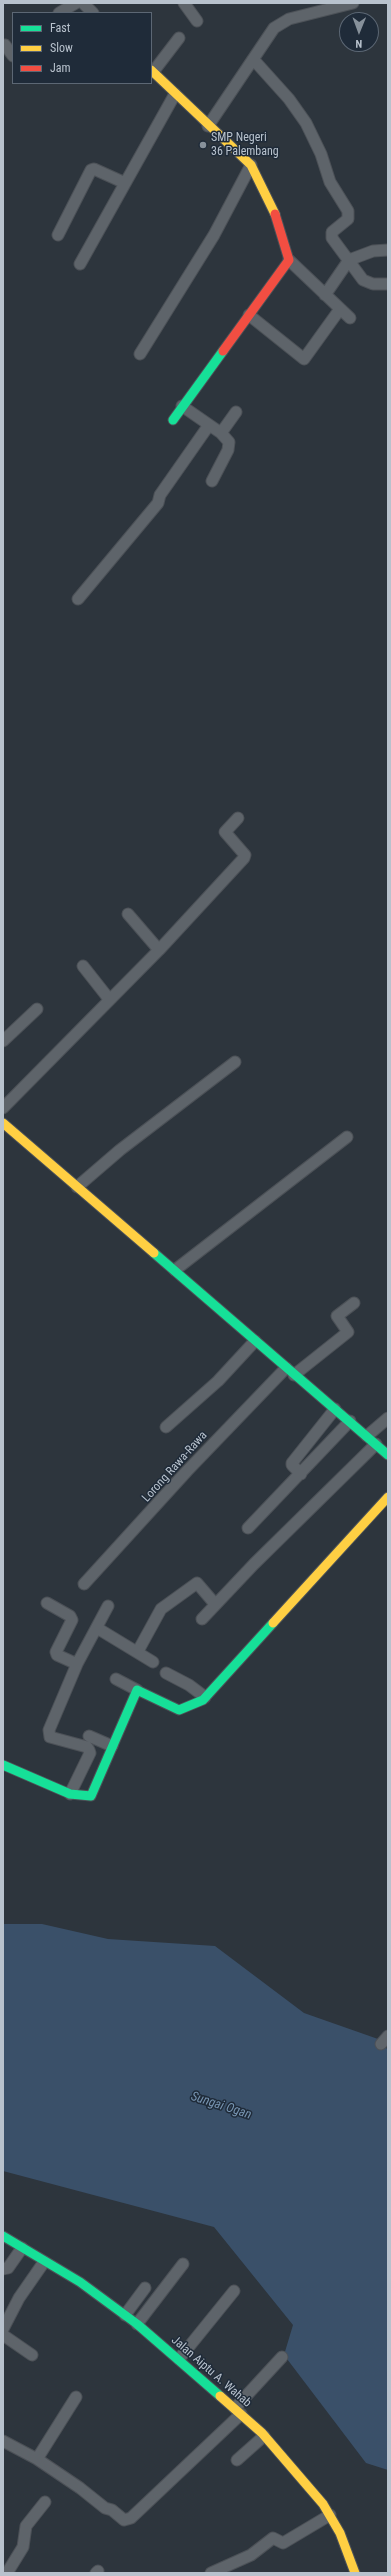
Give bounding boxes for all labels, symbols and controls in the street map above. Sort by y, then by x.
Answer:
legend [12,12,152,84]
north arrow [339,12,379,52]
text: Fast [50,21,70,35]
text: N [355,37,362,50]
text: Slow [50,41,73,55]
text: Jam [50,61,71,75]
place label: SMP Negeri 36 Palembang [211,131,279,159]
marker: SMP Negeri 36 Palembang [198,140,208,150]
street label: Lorong Rawa-Rawa [140,1429,210,1505]
water label: Sungai Ogan [189,2089,253,2123]
street label: Jalan Aiptu A. Wahab [168,2333,254,2411]

